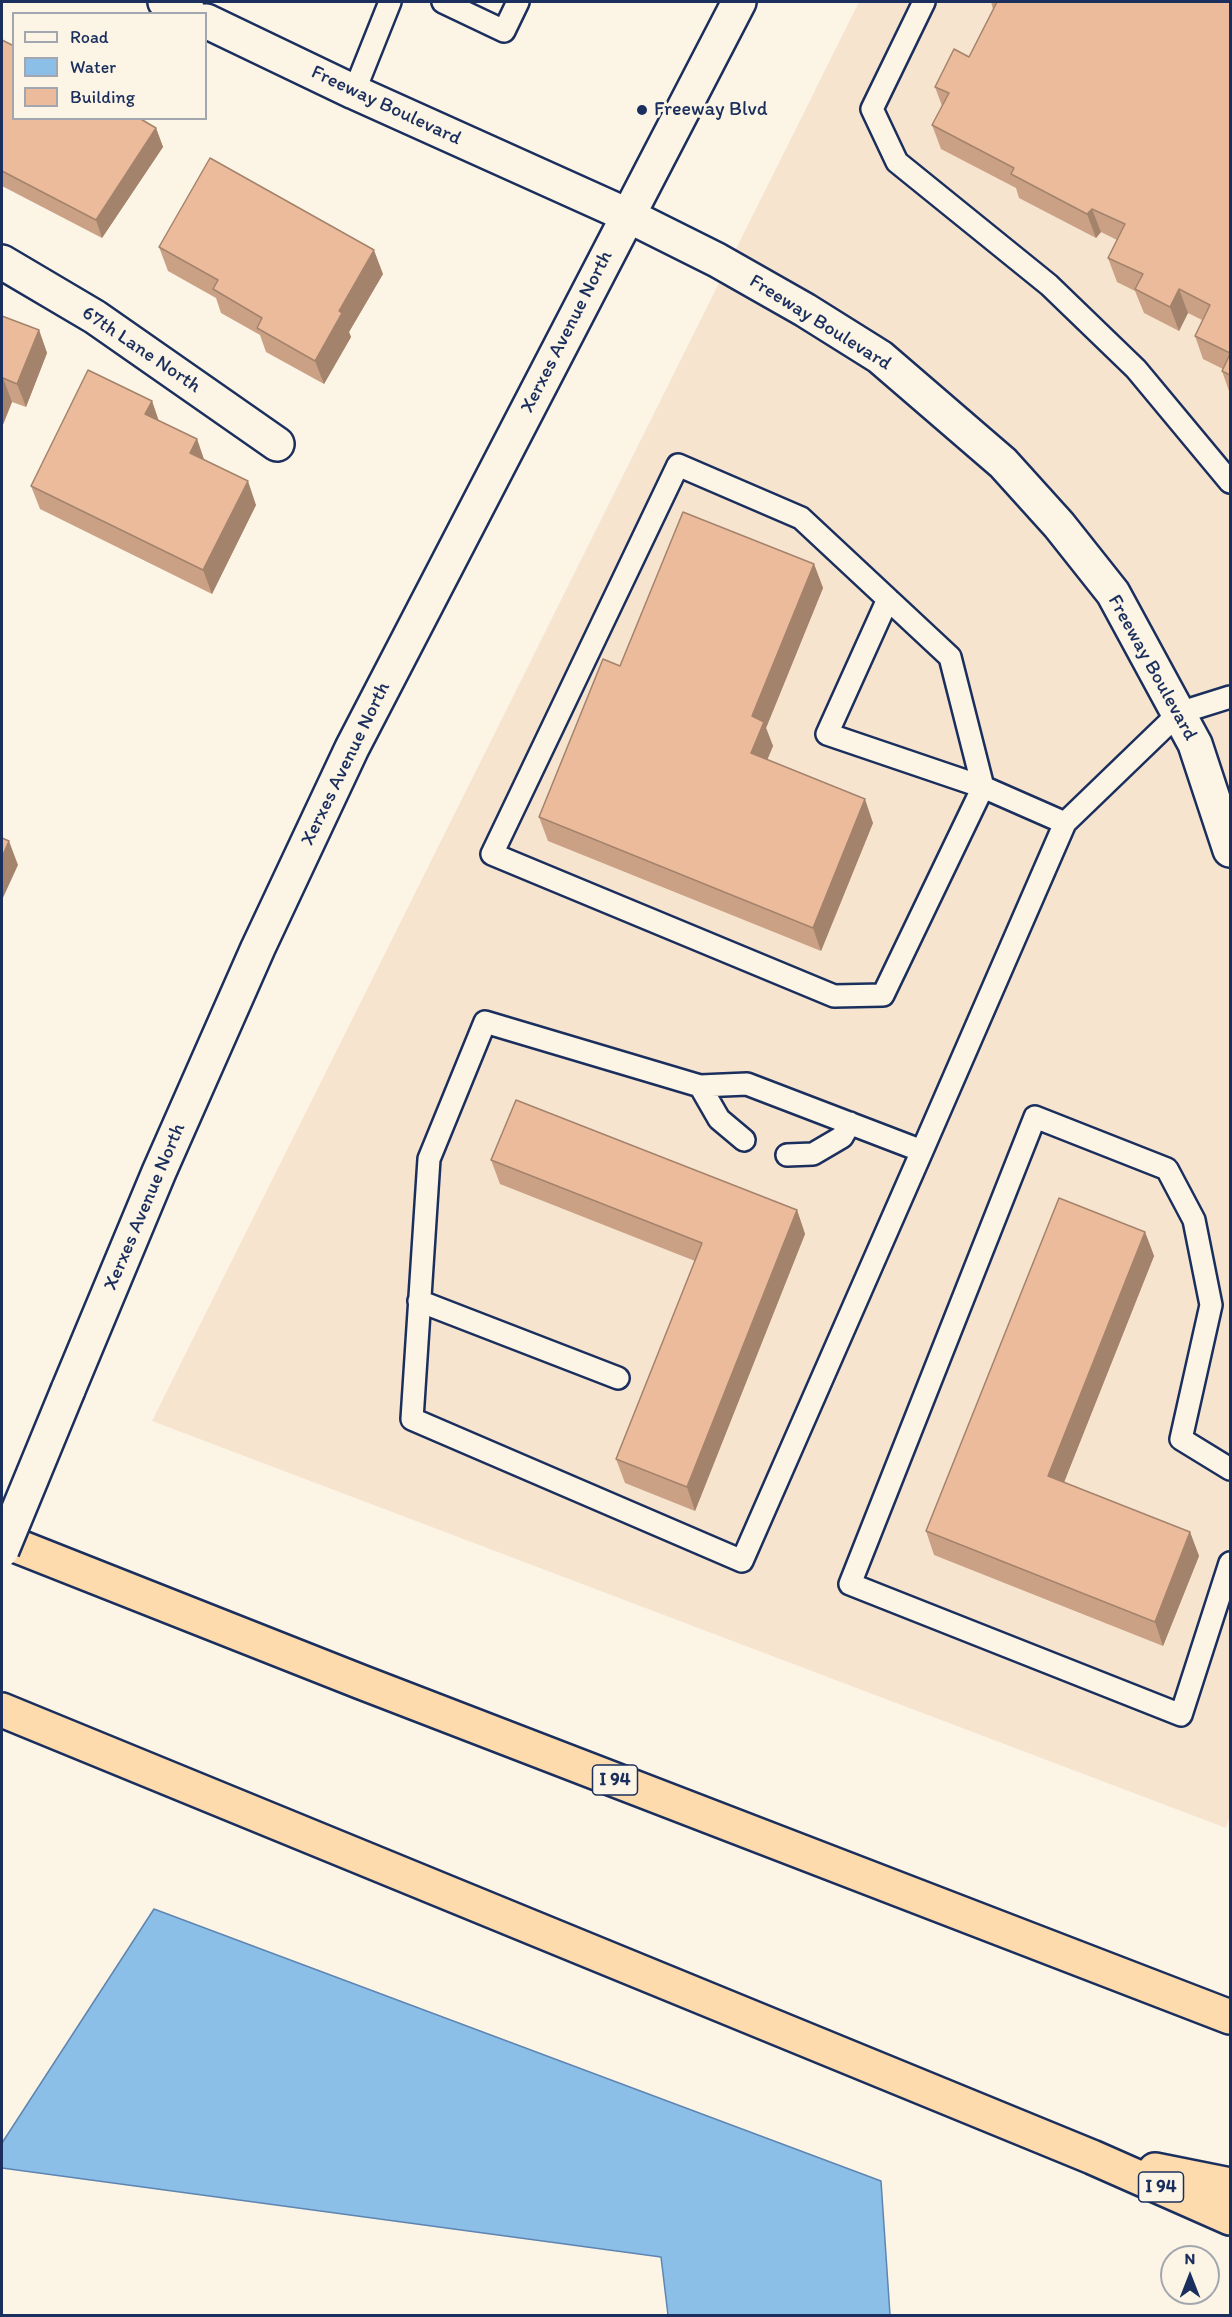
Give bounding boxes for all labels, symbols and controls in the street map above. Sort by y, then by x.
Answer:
legend [12,12,207,120]
text: Road [70,26,109,48]
text: Water [70,56,116,78]
street label: Freeway Boulevard [307,61,465,151]
text: Building [70,86,135,108]
place label: Freeway Blvd [654,98,768,122]
marker: Freeway Blvd [635,103,649,117]
street label: Xerxes Avenue North [516,247,618,417]
street label: Freeway Boulevard [744,270,896,376]
street label: 67th Lane North [77,301,205,399]
street label: Freeway Boulevard [1102,591,1202,745]
street label: Xerxes Avenue North [296,678,396,850]
street label: Xerxes Avenue North [99,1120,191,1294]
road number: I 94 [592,1765,638,1795]
road number: I 94 [1138,2172,1184,2202]
north arrow [1160,2245,1220,2305]
text: N [1185,2249,1195,2268]

